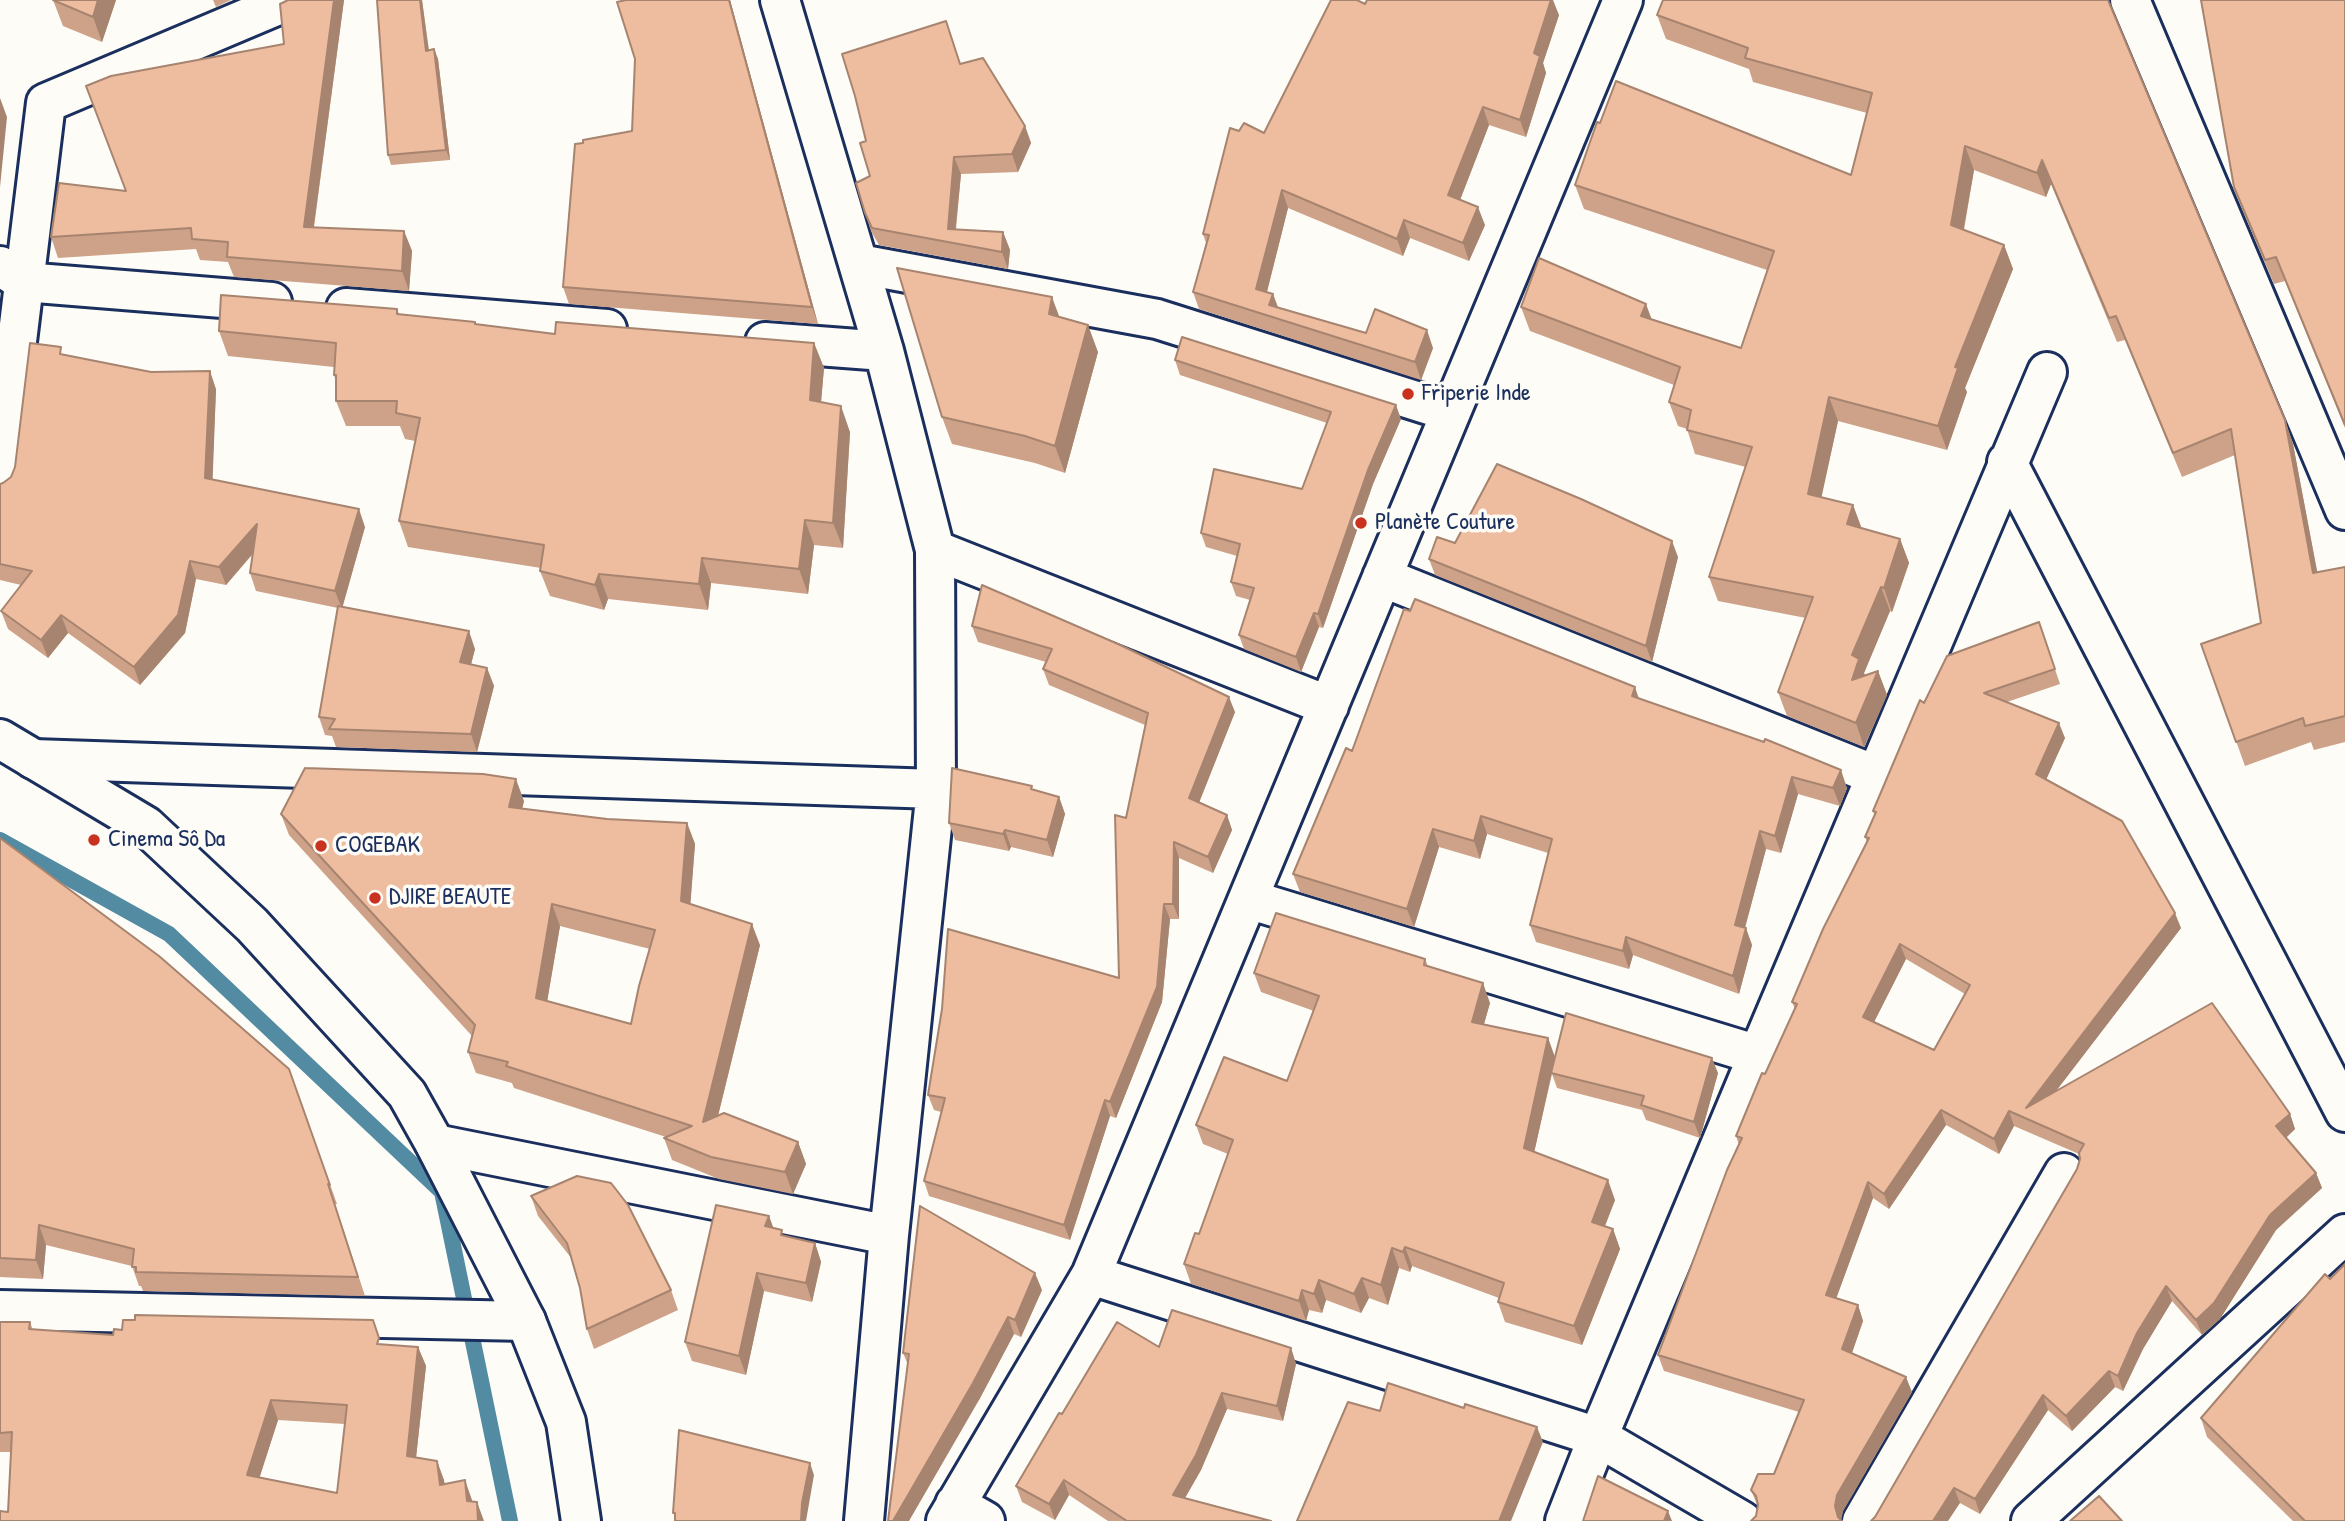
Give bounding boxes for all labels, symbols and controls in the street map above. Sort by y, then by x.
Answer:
place label: Friperie Inde [1422,380,1531,408]
marker: Friperie Inde [1400,386,1416,402]
place label: Planète Couture [1375,509,1515,537]
marker: Planète Couture [1353,515,1369,531]
place label: Cinema Sô Da [108,826,225,854]
marker: Cinema Sô Da [86,832,102,848]
place label: COGEBAK [335,832,420,860]
marker: COGEBAK [313,838,329,854]
place label: DJIRE BEAUTE [389,884,511,912]
marker: DJIRE BEAUTE [367,890,383,906]

